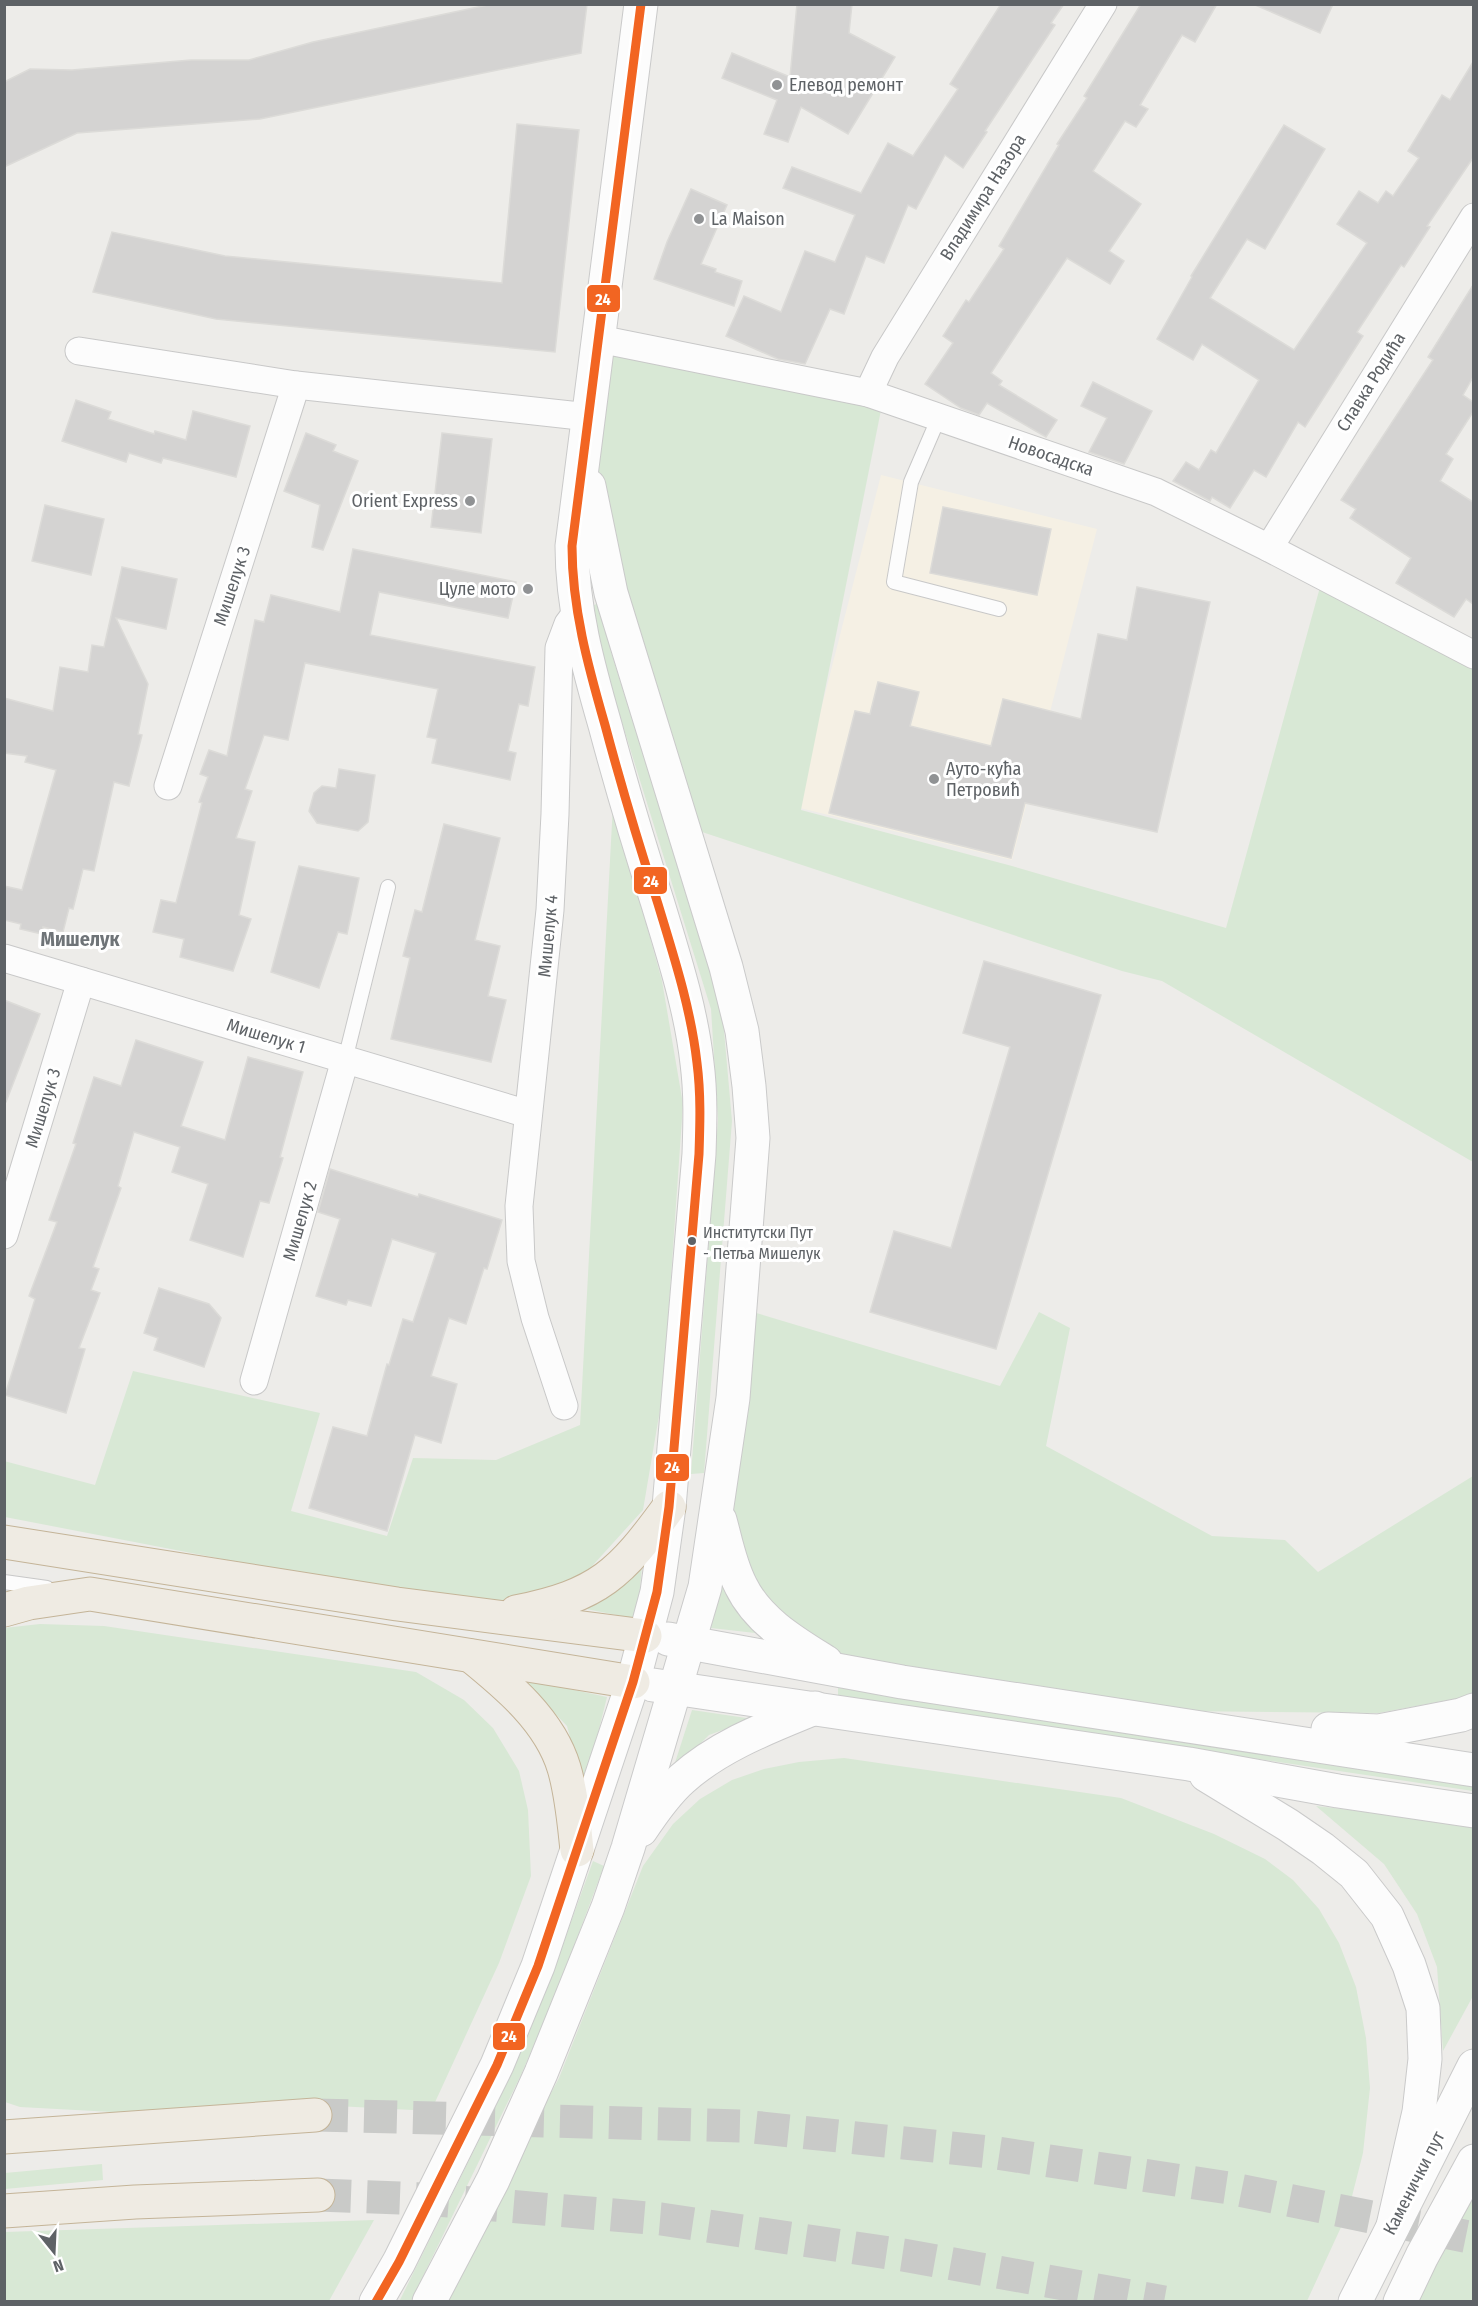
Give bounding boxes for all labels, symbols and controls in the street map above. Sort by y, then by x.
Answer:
place label: Елевод ремонт [789,74,904,96]
marker: Елевод ремонт [770,78,784,92]
street label: Владимира Назора [935,130,1031,264]
place label: La Maison [711,208,785,230]
marker: La Maison [692,212,706,226]
line badge: 24 [586,284,621,313]
text: 24 [594,290,611,309]
street label: Славка Родића [1332,328,1410,436]
street label: Новосадска [1005,431,1097,481]
place label: Orient Express [352,490,458,512]
marker: Orient Express [463,494,477,508]
street label: Мишелук 3 [209,544,255,628]
place label: Цуле мото [439,578,516,600]
marker: Цуле мото [521,582,535,596]
place label: Ауто-кућа Петровић [946,758,1022,801]
marker: Ауто-кућа Петровић [927,772,941,786]
line badge: 24 [633,866,668,895]
text: 24 [642,872,659,891]
street label: Мишелук 4 [533,894,563,978]
district label: Мишелук [41,927,120,951]
street label: Мишелук 1 [224,1014,308,1058]
street label: Мишелук 3 [20,1066,66,1150]
street label: Мишелук 2 [278,1179,322,1263]
place label: Институтски Пут - Петља Мишелук [703,1223,821,1263]
marker: Институтски Пут - Петља Мишелук [686,1235,698,1247]
line badge: 24 [655,1453,690,1482]
text: 24 [663,1458,680,1477]
line badge: 24 [492,2022,526,2051]
text: 24 [500,2027,517,2046]
street label: Каменички пут [1378,2127,1450,2239]
north arrow [24,2222,84,2282]
text: N [51,2255,66,2276]

